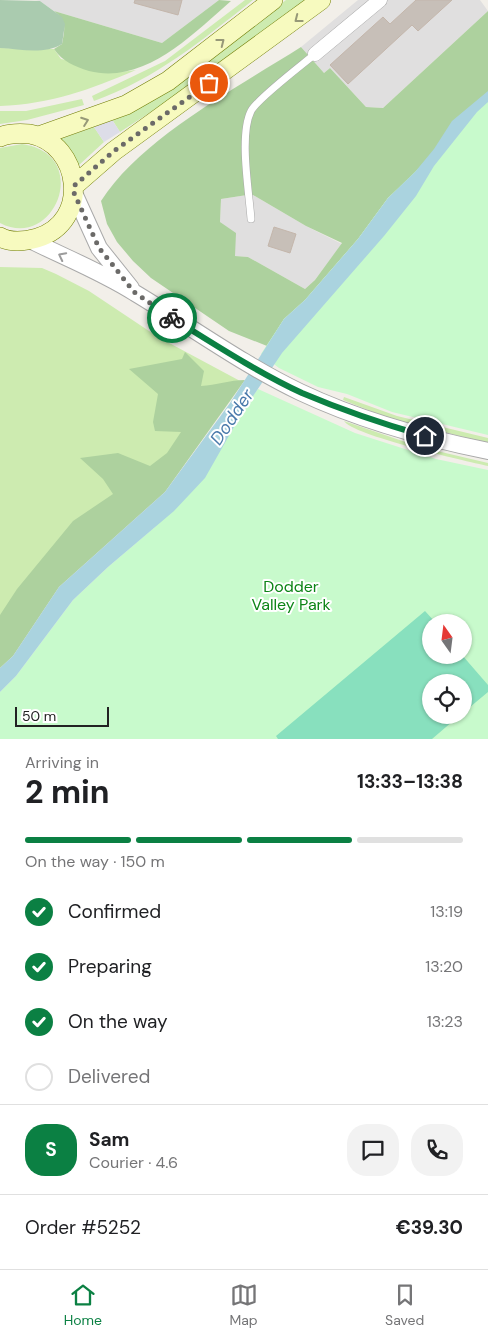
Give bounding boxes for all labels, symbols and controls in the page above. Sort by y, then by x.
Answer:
one-way arrow [295,13,304,21]
one-way arrow [215,39,224,47]
pin [188,62,230,104]
icon: bag [195,69,223,97]
one-way arrow [80,117,89,127]
one-way arrow [58,252,67,262]
courier [147,293,197,343]
icon: bike [158,304,186,332]
water label: Dodder [205,383,260,450]
pin [404,415,446,457]
icon: home [411,422,439,450]
park label: Dodder Valley Park [251,576,331,615]
north arrow [422,614,472,664]
map controls [422,614,472,724]
button: locate [422,674,472,724]
scale bar [15,704,109,727]
text: 50 m [22,707,56,725]
text: Arriving in [25,752,99,773]
text: 13:33–13:38 [357,769,463,794]
text: 2 min [25,771,110,813]
text: On the way · 150 m [25,851,165,872]
icon: check [25,898,53,926]
text: Confirmed [68,899,161,924]
text: 13:19 [430,901,463,922]
icon: check [25,953,53,981]
text: Preparing [68,954,152,979]
text: 13:20 [425,956,463,977]
icon: check [25,1008,53,1036]
text: On the way [68,1009,168,1034]
text: 13:23 [427,1011,463,1032]
text: Delivered [68,1064,150,1089]
button: chat [347,1124,399,1176]
button: phone [411,1124,463,1176]
text: Sam [89,1127,130,1152]
text: S [45,1137,57,1162]
text: Courier · 4.6 [89,1152,178,1173]
text: Order #5252 [25,1215,141,1240]
text: €39.30 [396,1215,463,1240]
tab: Home [64,1281,102,1329]
tab: Map [229,1281,258,1329]
tab: Saved [385,1281,424,1329]

